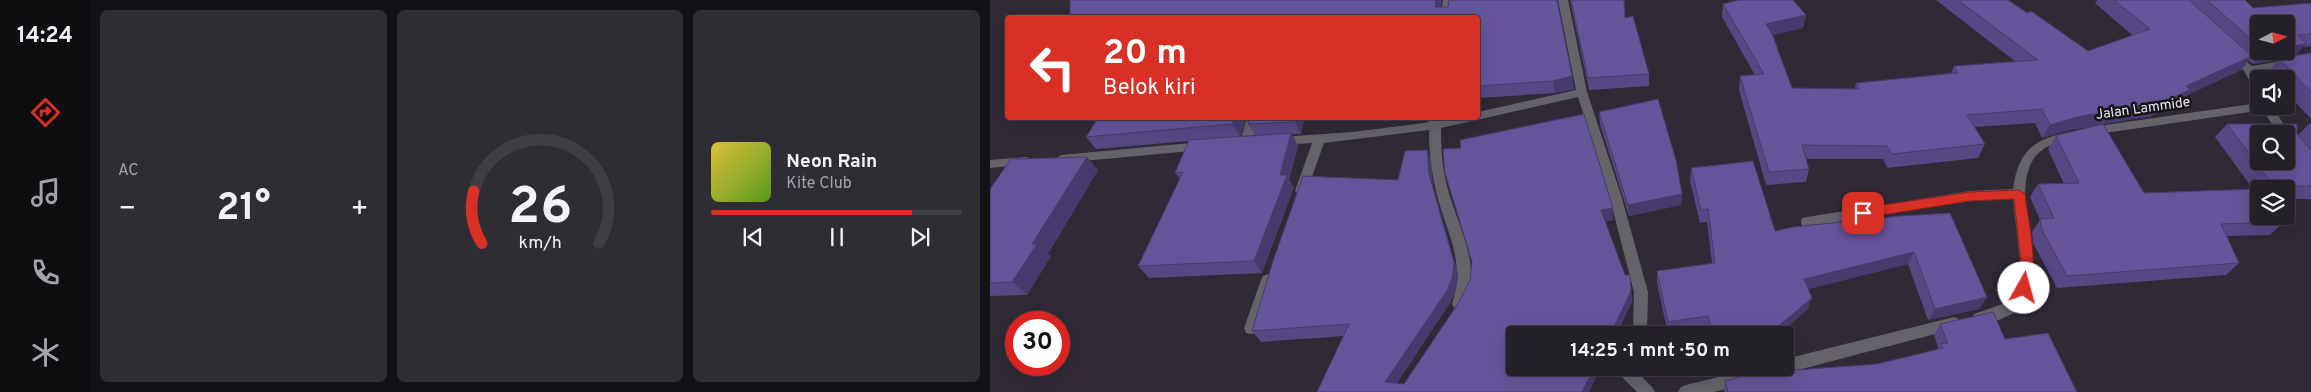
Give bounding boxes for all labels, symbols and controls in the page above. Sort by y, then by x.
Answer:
north arrow [2250,15,2295,60]
map controls [2250,15,2295,225]
text: 14:24 [17,23,73,50]
text: 20 m [1103,32,1187,76]
icon: left [1020,35,1085,100]
button: sound [2250,70,2295,115]
text: Belok kiri [1103,75,1196,102]
street label: Jalan Lammide [2094,94,2192,124]
icon: directions [28,95,63,130]
button: search [2250,125,2295,170]
text: Neon Rain [786,150,877,174]
text: AC [118,161,139,181]
text: Kite Club [786,174,852,194]
icon: music [28,175,63,210]
text: 26 [508,176,572,242]
button: layers [2250,180,2295,225]
text: 21° [216,185,270,234]
text: − [118,192,136,228]
text: + [351,192,369,228]
pin [1842,192,1884,234]
icon: arrive [1849,199,1877,227]
icon: previous [739,223,767,251]
icon: pause [823,223,851,251]
icon: next [906,223,934,251]
text: km/h [518,232,562,255]
icon: phone [28,255,63,290]
position arrow [1997,261,2049,313]
speed limit sign: 30 [1005,311,1070,376]
icon: climate [28,335,63,370]
text: 14:25 · 1 mnt · 50 m [1570,339,1730,363]

